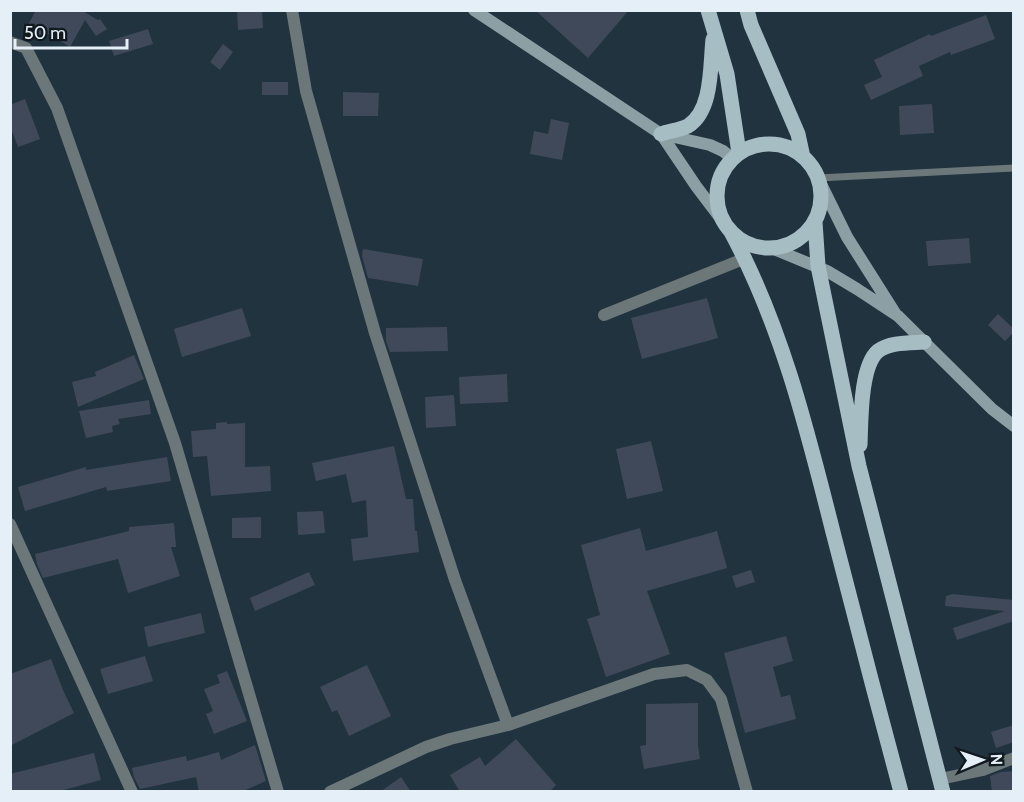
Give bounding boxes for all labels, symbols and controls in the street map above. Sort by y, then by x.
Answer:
scale bar [15,12,128,50]
text: 50 m [24,22,66,44]
north arrow [952,730,1012,790]
text: N [987,754,1006,765]

